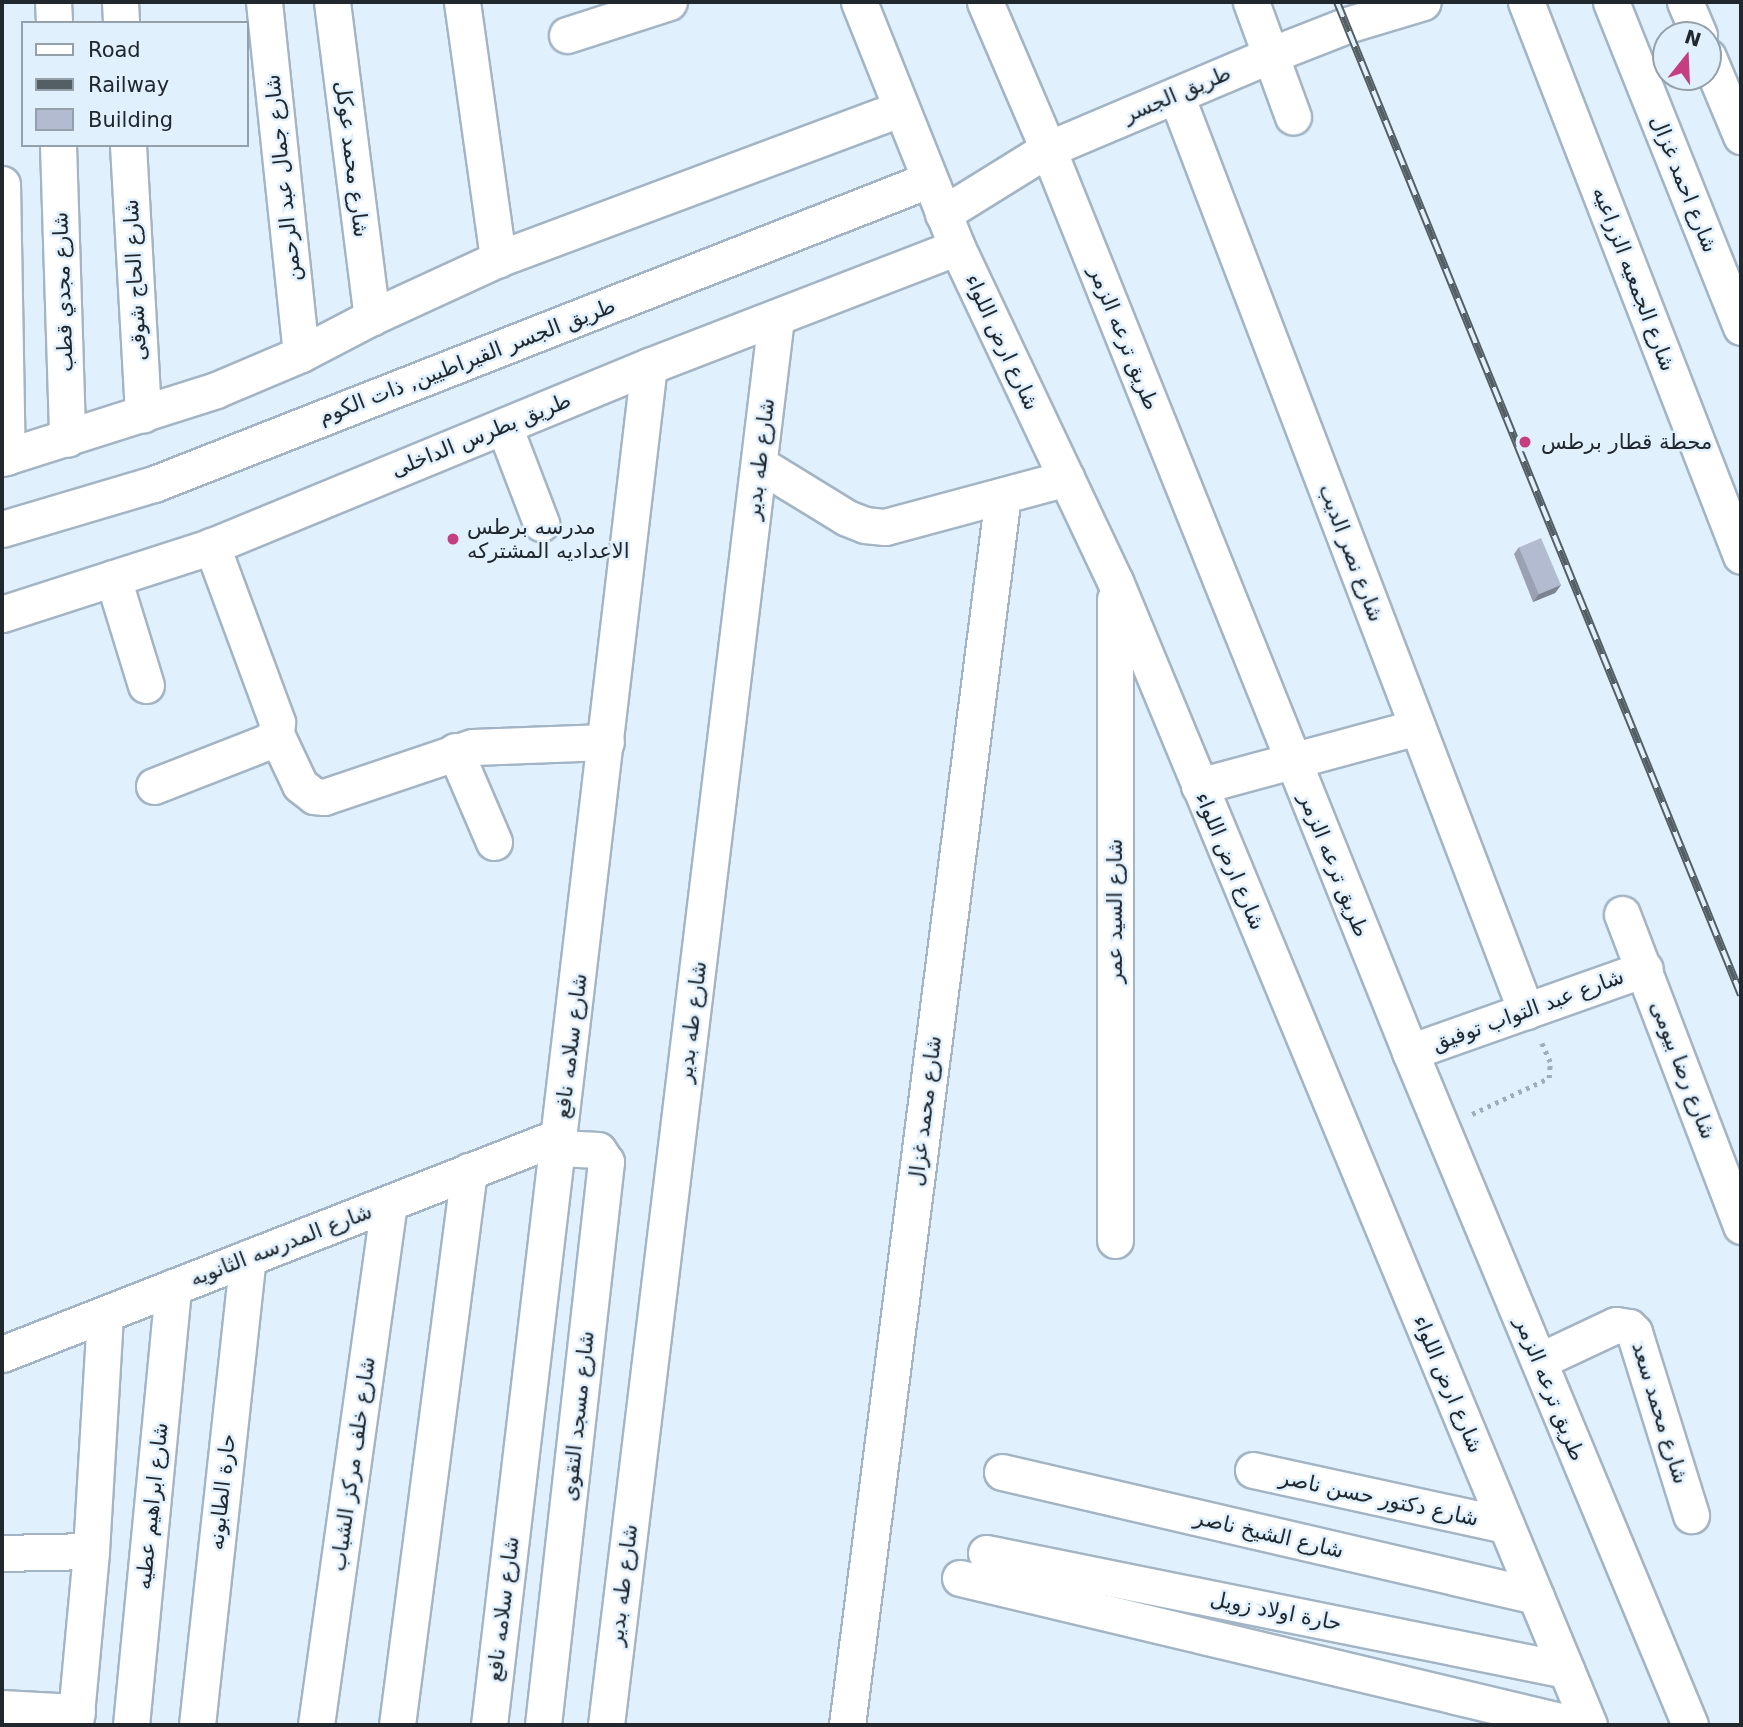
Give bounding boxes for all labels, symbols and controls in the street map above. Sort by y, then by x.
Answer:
legend [21,21,248,147]
north arrow [1652,21,1722,91]
text: N [1682,25,1704,51]
text: Road [88,38,141,62]
street label: طريق الجسر [1119,60,1235,128]
text: Railway [88,73,169,97]
street label: شارع جمال عبد الرحمن [260,73,306,283]
street label: شارع محمد عوكل [330,79,374,239]
text: Building [88,108,173,132]
street label: شارع احمد غزال [1645,112,1723,256]
street label: شارع الجمعيه الزراعيه [1587,183,1681,375]
street label: شارع الحاج شوقى [118,199,152,361]
street label: شارع مجدي قطب [48,212,78,372]
street label: طريق ترعه الزمر [1084,262,1164,414]
street label: شارع ارض اللواء [959,270,1045,414]
street label: طريق الجسر القيراطيين, ذات الكوم [315,293,619,429]
street label: طريق بطرس الداخلى [387,387,575,483]
street label: شارع طه بدير [740,397,780,521]
place label: محطة قطار برطس [1541,429,1712,455]
marker: محطة قطار برطس [1515,432,1535,452]
street label: شارع نصر الديب [1313,481,1389,625]
place label: مدرسه برطس الاعداديه المشتركه [467,514,630,564]
marker: مدرسه برطس الاعداديه المشتركه [445,531,461,547]
street label: شارع ارض اللواء [1190,788,1270,934]
street label: طريق ترعه الزمر [1294,789,1374,941]
street label: شارع السيد عمر [1102,839,1128,983]
street label: شارع طه بدير [672,960,712,1084]
street label: شارع عبد التواب توفيق [1429,964,1627,1056]
street label: شارع سلامه نافع [550,972,592,1120]
street label: شارع رضا بيومى [1645,997,1721,1143]
street label: شارع محمد غزال [903,1034,947,1188]
street label: شارع المدرسه الثانويه [186,1199,376,1291]
street label: شارع ارض اللواء [1408,1311,1488,1457]
street label: طريق ترعه الزمر [1510,1313,1590,1465]
street label: شارع مسجد التقوى [557,1330,599,1502]
street label: شارع محمد سعد [1627,1339,1693,1487]
street label: شارع خلف مركز الشباب [325,1355,381,1573]
street label: شارع ابراهيم عطيه [131,1421,173,1591]
street label: حارة الطابونه [203,1433,241,1551]
street label: شارع دكتور حسن ناصر [1277,1465,1481,1531]
street label: شارع الشيخ ناصر [1192,1505,1346,1563]
street label: شارع طه بدير [603,1523,643,1647]
street label: شارع سلامه نافع [482,1535,524,1683]
street label: حارة اولاد زويل [1208,1586,1344,1636]

